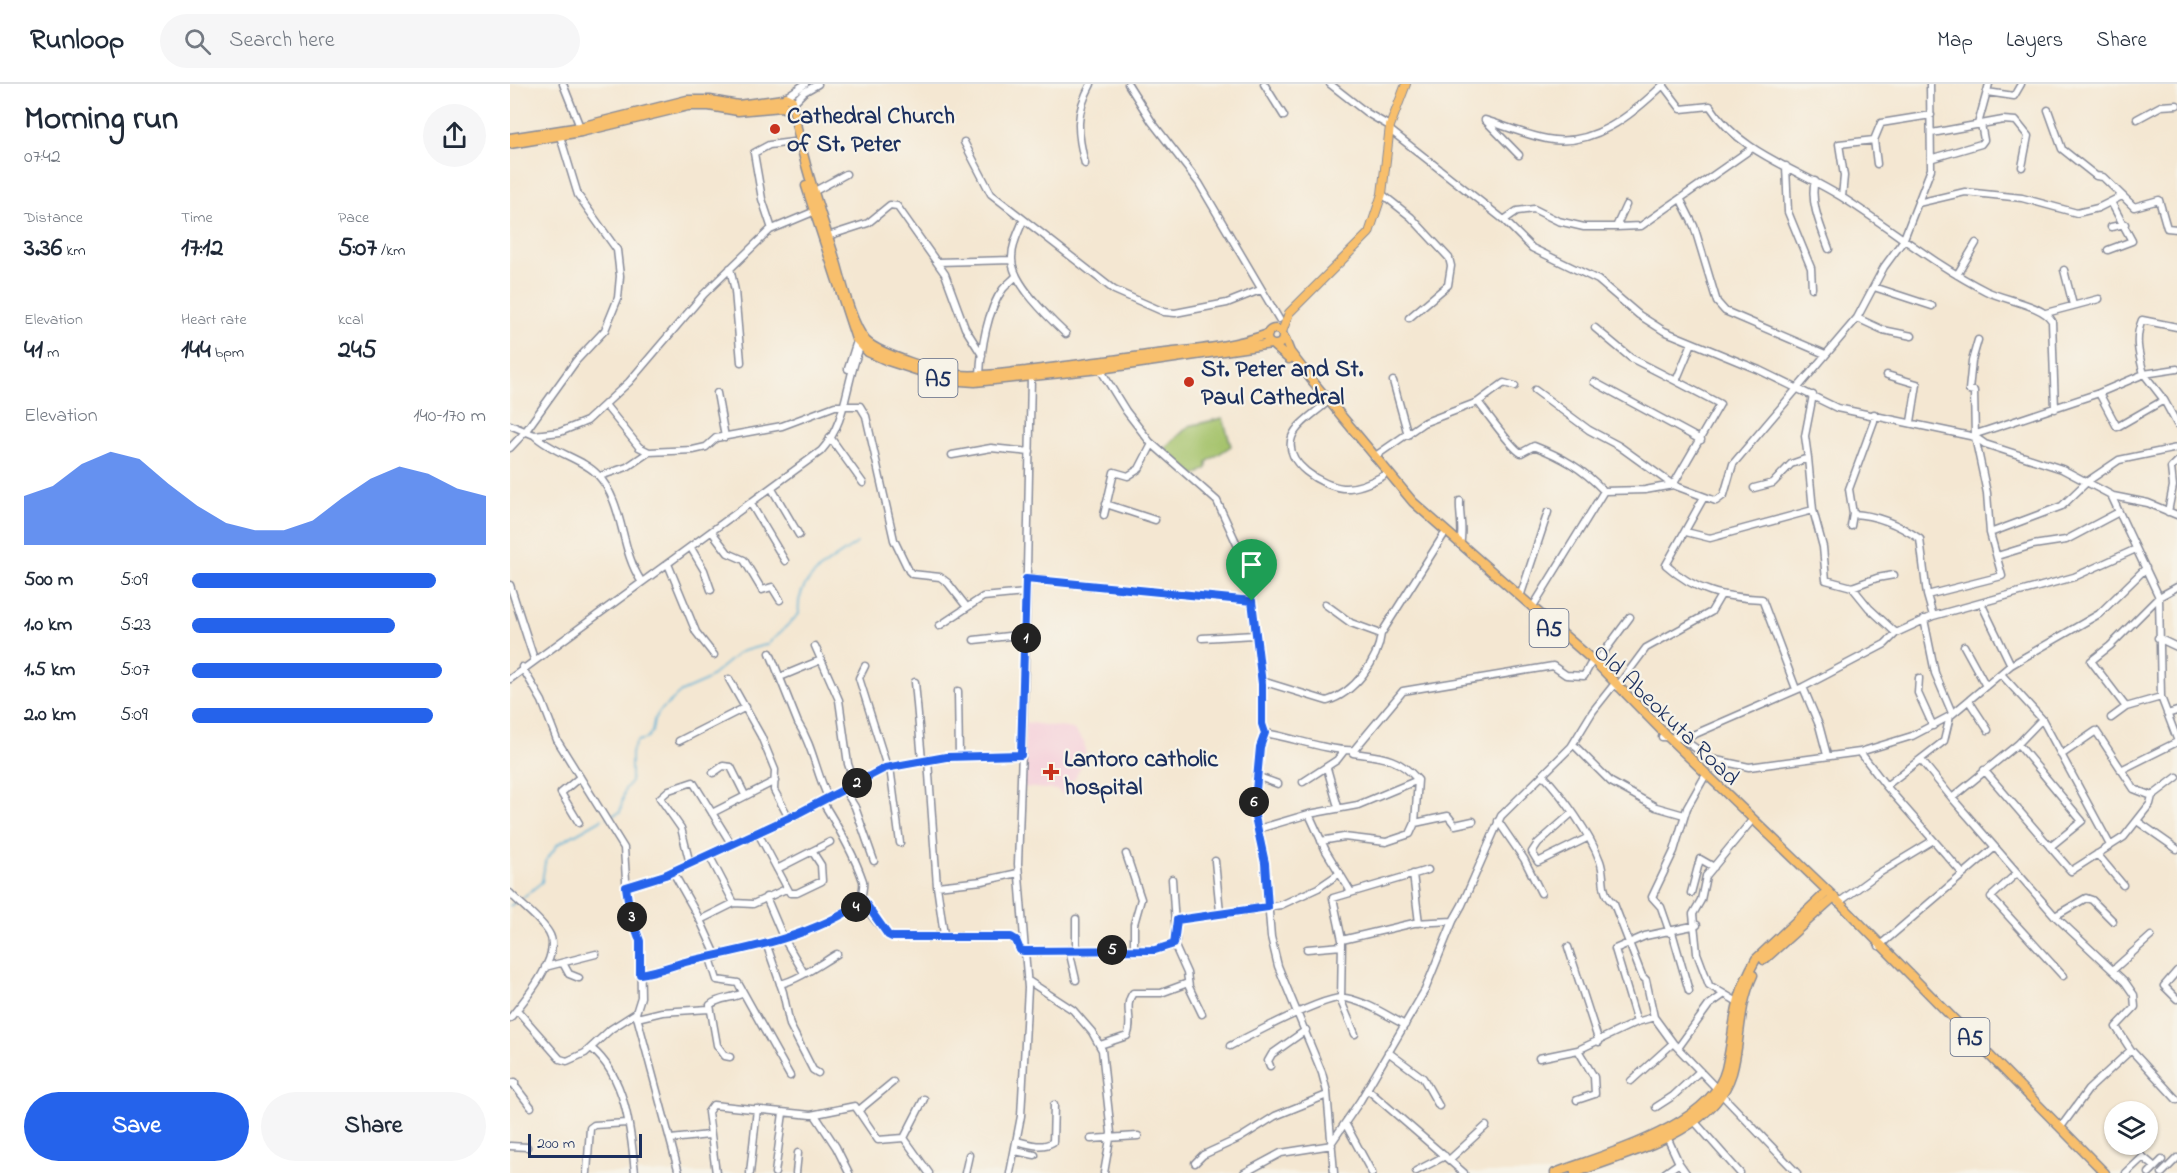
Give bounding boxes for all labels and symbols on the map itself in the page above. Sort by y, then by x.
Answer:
place label: Cathedral Church of St. Peter [787,100,955,163]
marker: Cathedral Church of St. Peter [768,122,782,136]
place label: St. Peter and St. Paul Cathedral [1201,353,1364,416]
road number: A5 [918,359,958,397]
marker: St. Peter and St. Paul Cathedral [1182,375,1196,389]
pin [1226,539,1277,601]
road number: A5 [1530,609,1568,647]
pin: 1 [1011,623,1041,653]
street label: Old Abeokuta Road [1584,636,1747,796]
place label: Lantoro catholic hospital [1064,743,1219,806]
marker: Lantoro catholic hospital [1042,763,1060,781]
pin: 2 [842,768,872,798]
pin: 6 [1239,787,1269,817]
pin: 4 [841,892,871,922]
pin: 3 [617,902,647,932]
pin: 5 [1097,935,1127,965]
road number: A5 [1950,1018,1990,1056]
scale bar [528,1131,642,1158]

